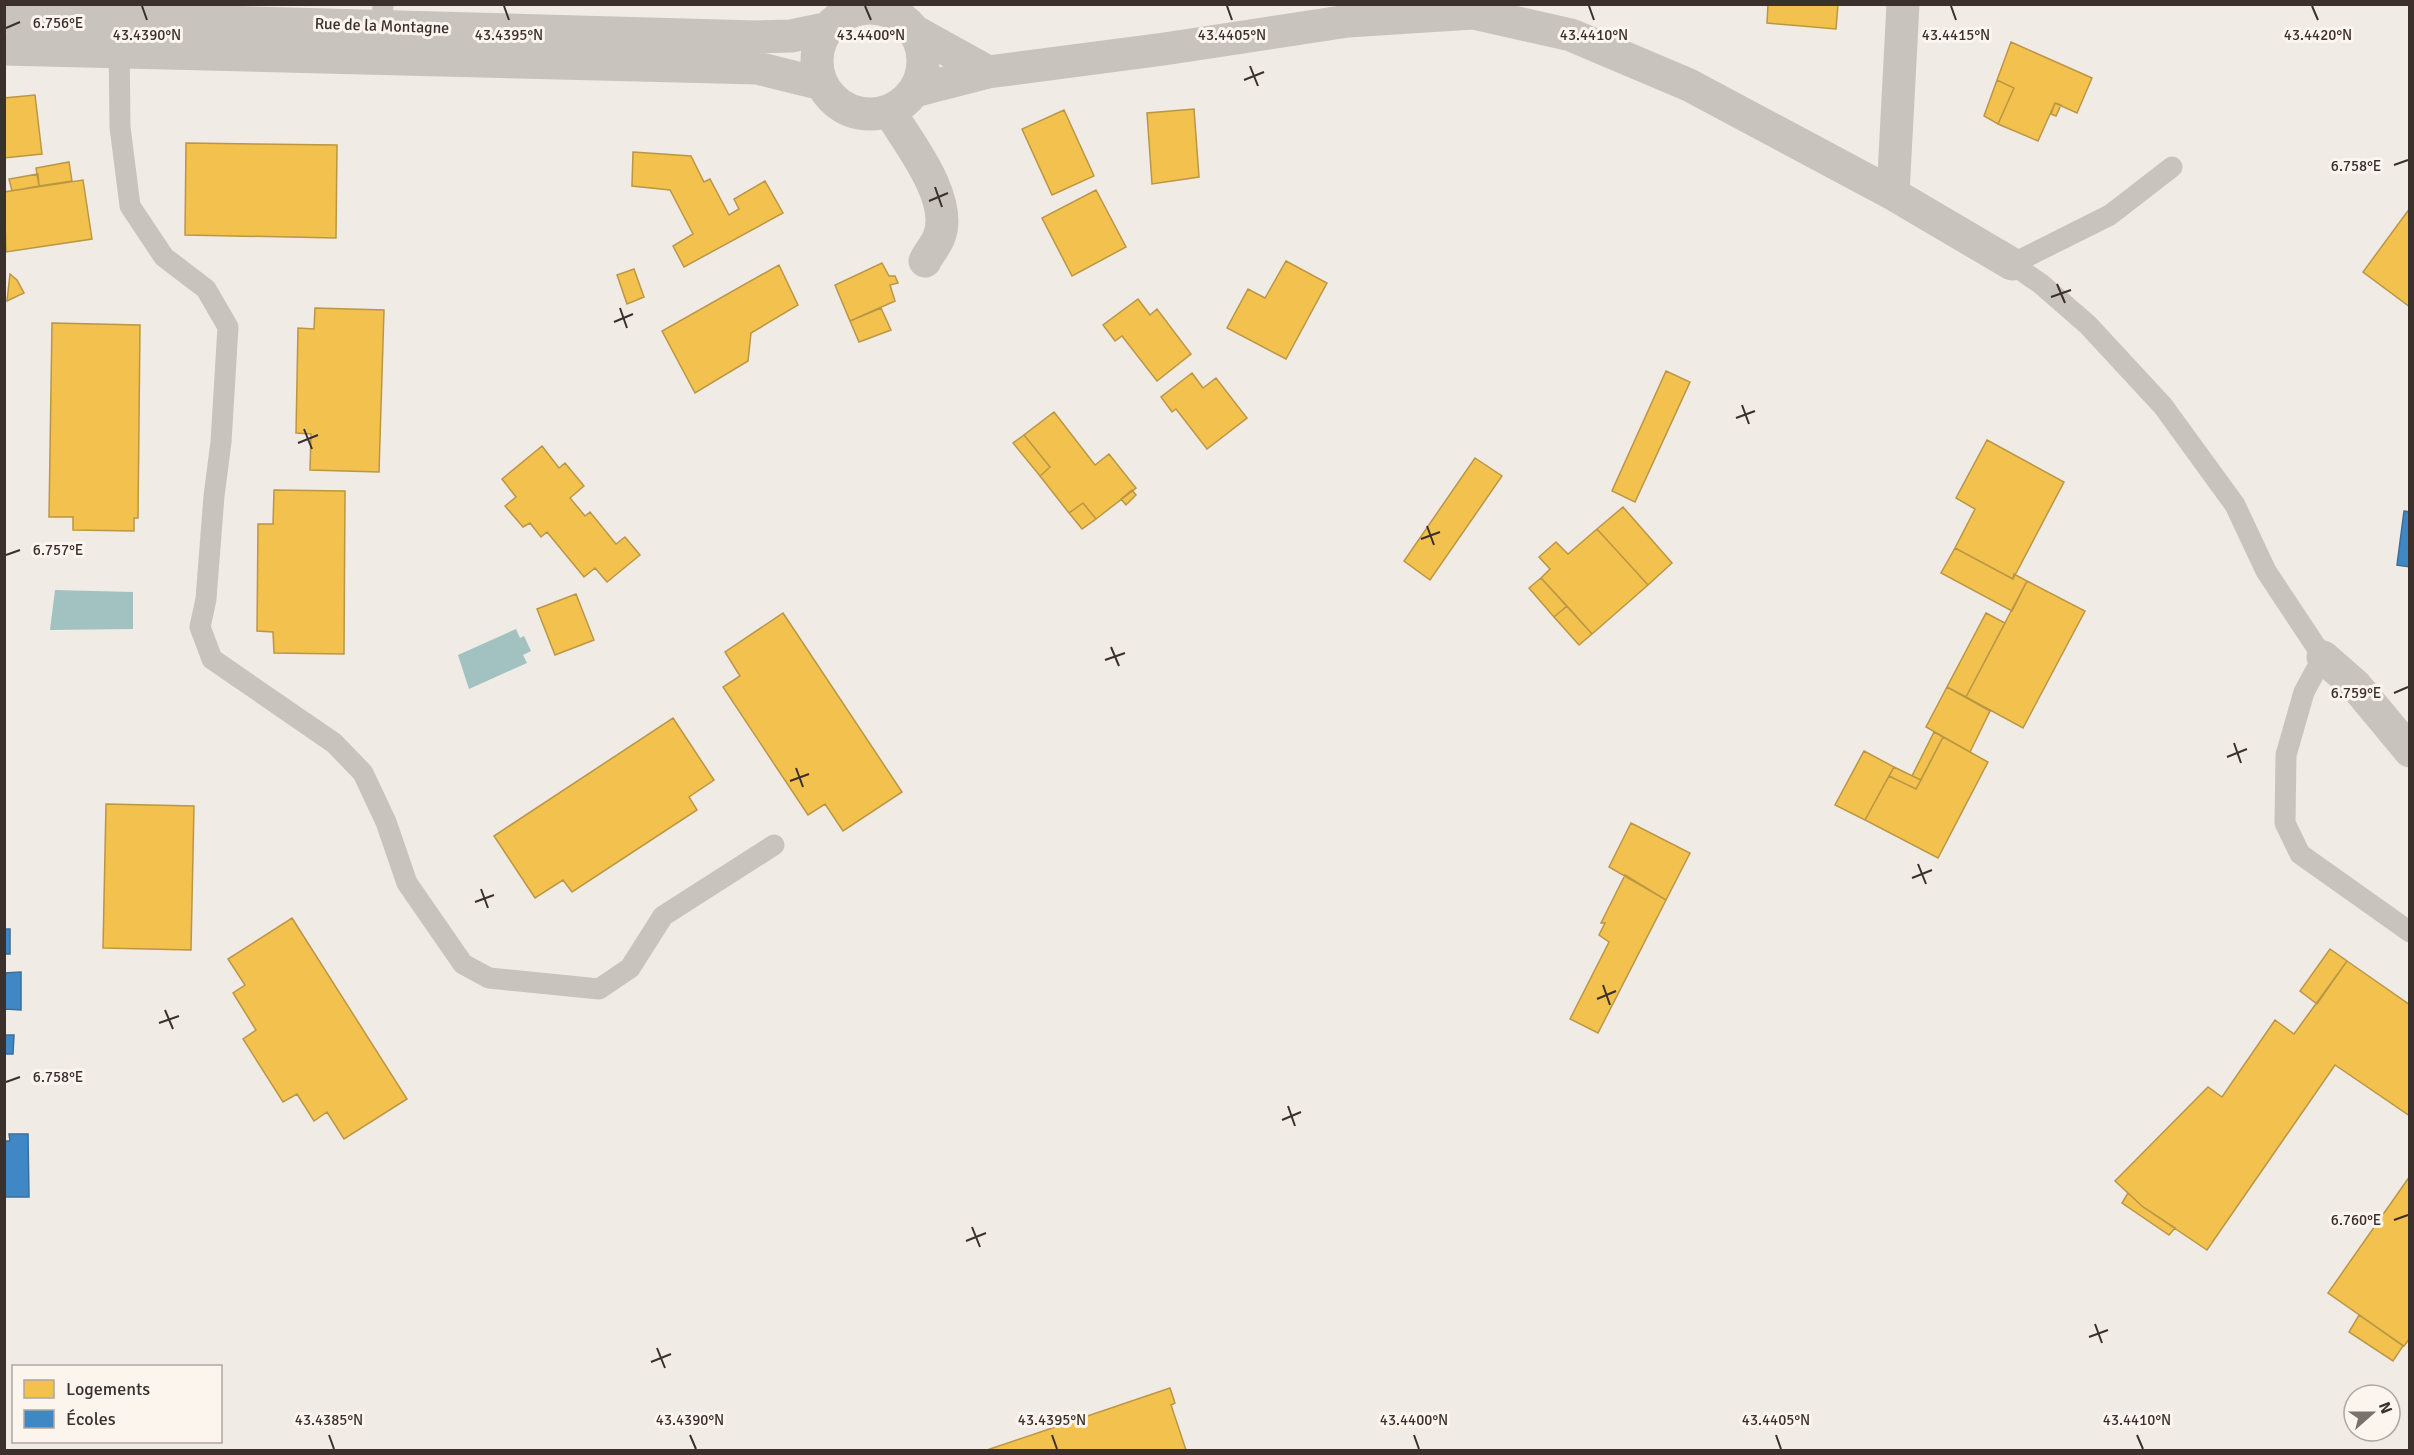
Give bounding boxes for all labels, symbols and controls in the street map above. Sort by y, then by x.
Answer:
text: 6.756°E [33,14,83,32]
street label: Rue de la Montagne [314,14,450,38]
text: 43.4390°N [113,26,181,44]
text: 43.4395°N [475,26,543,44]
text: 43.4400°N [837,26,905,44]
text: 43.4405°N [1198,26,1266,44]
text: 43.4410°N [1560,26,1628,44]
text: 43.4415°N [1922,26,1990,44]
text: 43.4420°N [2284,26,2352,44]
text: 6.758°E [2331,157,2381,175]
text: 6.757°E [33,541,83,559]
text: 6.759°E [2331,684,2381,702]
text: 6.758°E [33,1068,83,1086]
text: 6.760°E [2331,1211,2381,1229]
legend [12,1365,222,1443]
text: Logements [66,1378,150,1400]
north arrow [2342,1383,2402,1443]
text: N [2374,1399,2396,1417]
text: Écoles [66,1408,116,1430]
text: 43.4385°N [295,1411,363,1429]
text: 43.4390°N [656,1411,724,1429]
text: 43.4395°N [1018,1411,1086,1429]
text: 43.4400°N [1380,1411,1448,1429]
text: 43.4405°N [1742,1411,1810,1429]
text: 43.4410°N [2103,1411,2171,1429]

